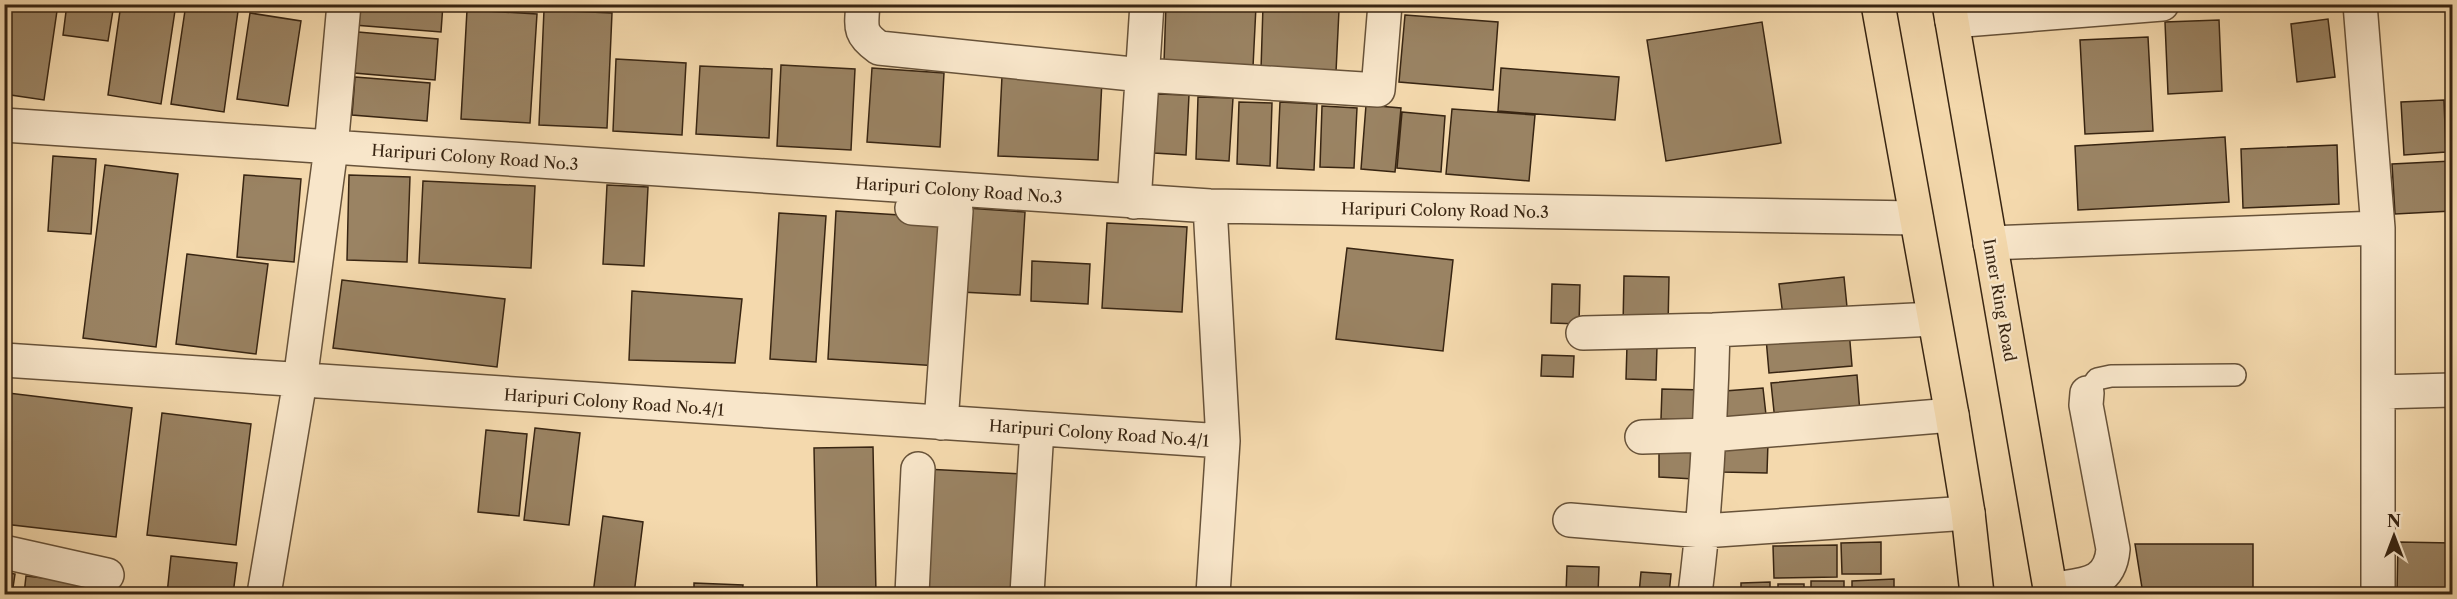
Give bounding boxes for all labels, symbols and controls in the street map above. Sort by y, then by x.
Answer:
street label: Haripuri Colony Road No.3 [371,140,579,174]
street label: Haripuri Colony Road No.3 [855,173,1063,207]
street label: Haripuri Colony Road No.3 [1341,198,1549,222]
street label: Inner Ring Road [1979,237,2021,363]
street label: Haripuri Colony Road No.4/1 [503,384,725,420]
street label: Haripuri Colony Road No.4/1 [988,415,1210,451]
north arrow [2364,506,2424,566]
text: N [2387,511,2401,531]

